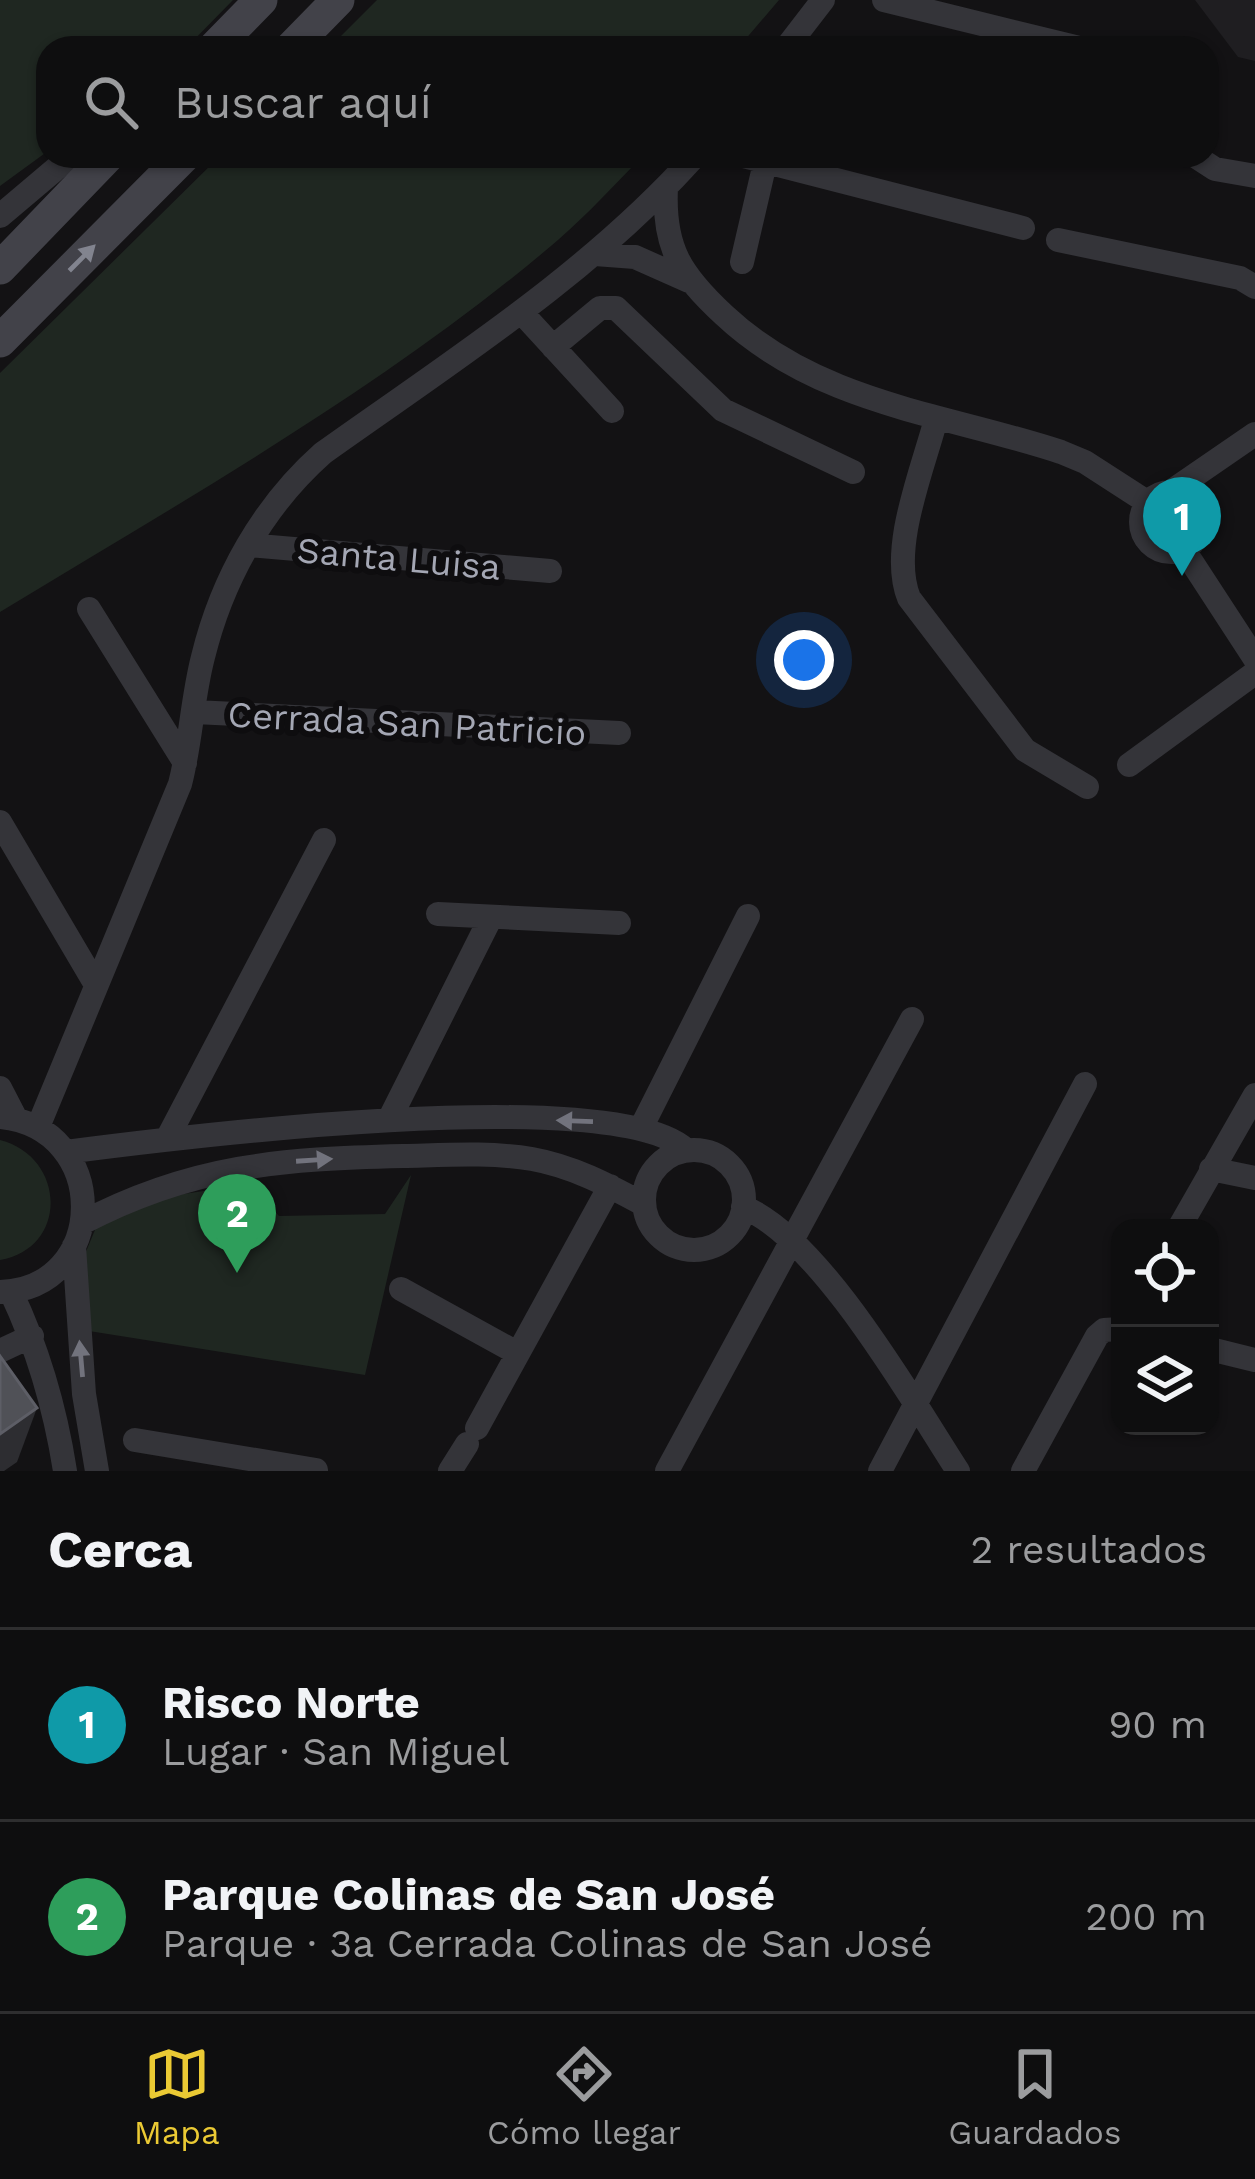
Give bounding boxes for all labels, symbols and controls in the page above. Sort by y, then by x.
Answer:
search box [36,36,1219,168]
icon: search [78,69,144,135]
text: Buscar aquí [174,76,432,129]
one-way arrow [68,244,96,273]
pin: 1 [1143,477,1221,576]
street label: Santa Luisa [295,529,503,589]
your location [774,630,834,690]
street label: Cerrada San Patricio [227,694,587,754]
one-way arrow [555,1112,593,1131]
one-way arrow [296,1150,333,1169]
pin: 2 [198,1174,276,1273]
map controls [1111,1219,1219,1435]
button: locate [1111,1219,1219,1327]
button: layers [1111,1327,1219,1435]
one-way arrow [72,1340,91,1377]
text: Cerca [48,1520,192,1579]
text: 2 resultados [971,1527,1207,1572]
text: Risco Norte [162,1676,420,1729]
text: 1 [79,1702,95,1747]
text: 90 m [1108,1702,1207,1747]
text: Lugar · San Miguel [162,1729,509,1774]
text: Parque Colinas de San José [162,1868,775,1921]
text: 2 [75,1894,99,1939]
text: 200 m [1085,1894,1207,1939]
text: Parque · 3a Cerrada Colinas de San José [162,1921,933,1966]
tab: Mapa [134,2041,220,2152]
tab: Cómo llegar [487,2041,681,2152]
tab: Guardados [948,2041,1121,2152]

